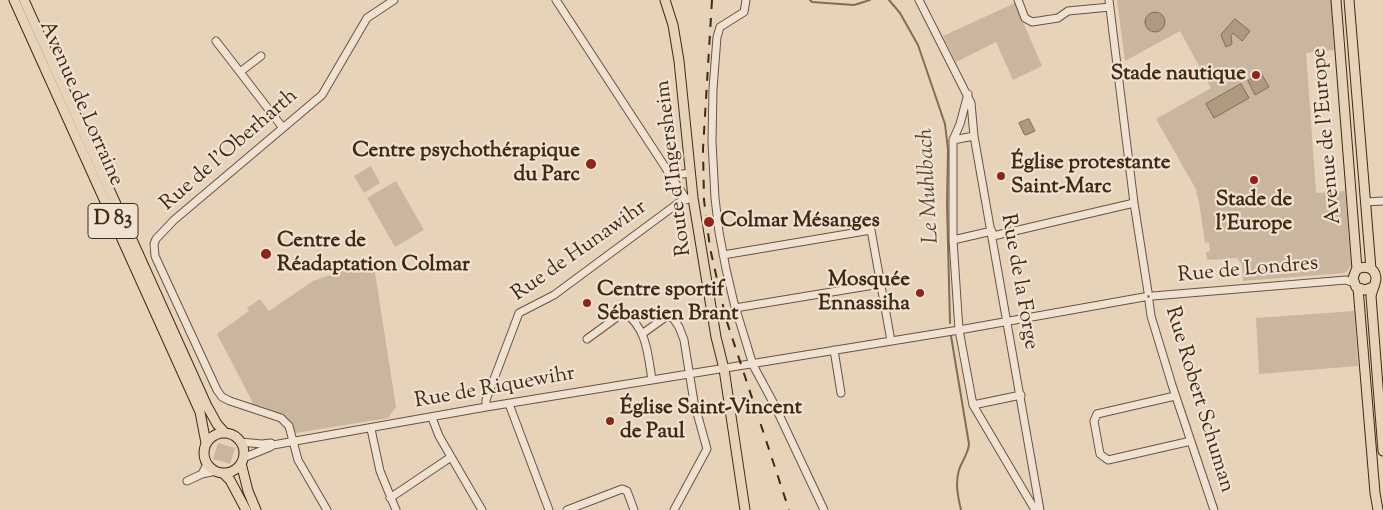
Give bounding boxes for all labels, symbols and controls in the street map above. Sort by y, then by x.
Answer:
street label: Avenue de Lorraine [32,18,128,190]
street label: Avenue de l'Europe [1308,47,1348,225]
place label: Stade nautique [1111,62,1246,88]
marker: Stade nautique [1250,69,1262,81]
street label: Route d'Ingersheim [652,79,698,257]
street label: Rue de l'Oberharth [156,84,304,218]
water label: Le Muhlbach [914,128,946,244]
place label: Centre psychothérapique du Parc [352,139,580,189]
place label: Église protestante Saint-Marc [1011,151,1170,201]
marker: Centre psychothérapique du Parc [584,157,598,171]
marker: Église protestante Saint-Marc [995,170,1007,182]
marker: Stade de l'Europe [1248,174,1260,186]
place label: Stade de l'Europe [1216,188,1292,238]
street label: Rue de Hunawihr [508,196,652,308]
road number: D 83 [88,204,138,238]
place label: Colmar Mésanges [720,209,880,235]
street label: Rue de la Forge [994,212,1042,352]
marker: Colmar Mésanges [702,215,716,229]
place label: Centre de Réadaptation Colmar [277,229,470,279]
marker: Centre de Réadaptation Colmar [259,247,273,261]
street label: Rue de Londres [1177,252,1319,290]
place label: Mosquée Ennassiha [818,268,910,318]
place label: Centre sportif Sébastien Brant [597,278,738,328]
marker: Mosquée Ennassiha [914,287,926,299]
marker: Centre sportif Sébastien Brant [581,297,593,309]
street label: Rue Robert Schuman [1158,304,1238,496]
street label: Rue de Riquewihr [413,362,577,416]
place label: Église Saint-Vincent de Paul [620,396,802,446]
marker: Église Saint-Vincent de Paul [604,415,616,427]

